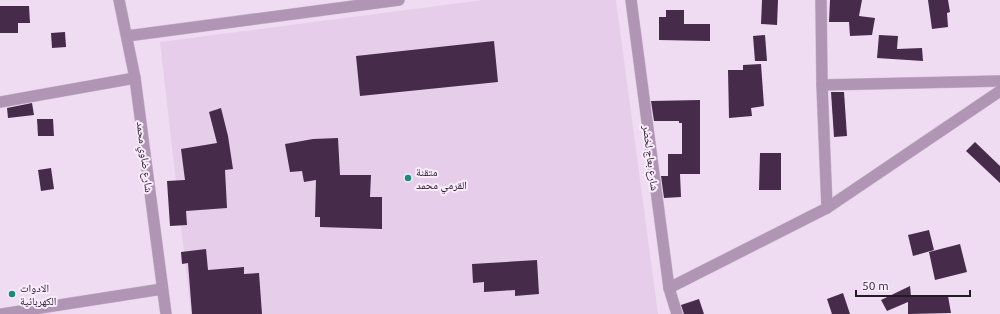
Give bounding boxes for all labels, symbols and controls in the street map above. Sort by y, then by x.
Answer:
street label: شارع ضاوي محمد [132,121,155,194]
street label: شارع بعاج لخضر [640,124,661,192]
place label: متقنة القرمي محمد [416,166,467,194]
marker: متقنة القرمي محمد [403,173,413,183]
scale bar [856,272,970,298]
text: 50 m [862,279,889,292]
place label: الادوات الكهربائية [20,282,56,307]
marker: الادوات الكهربائية [7,289,17,299]

